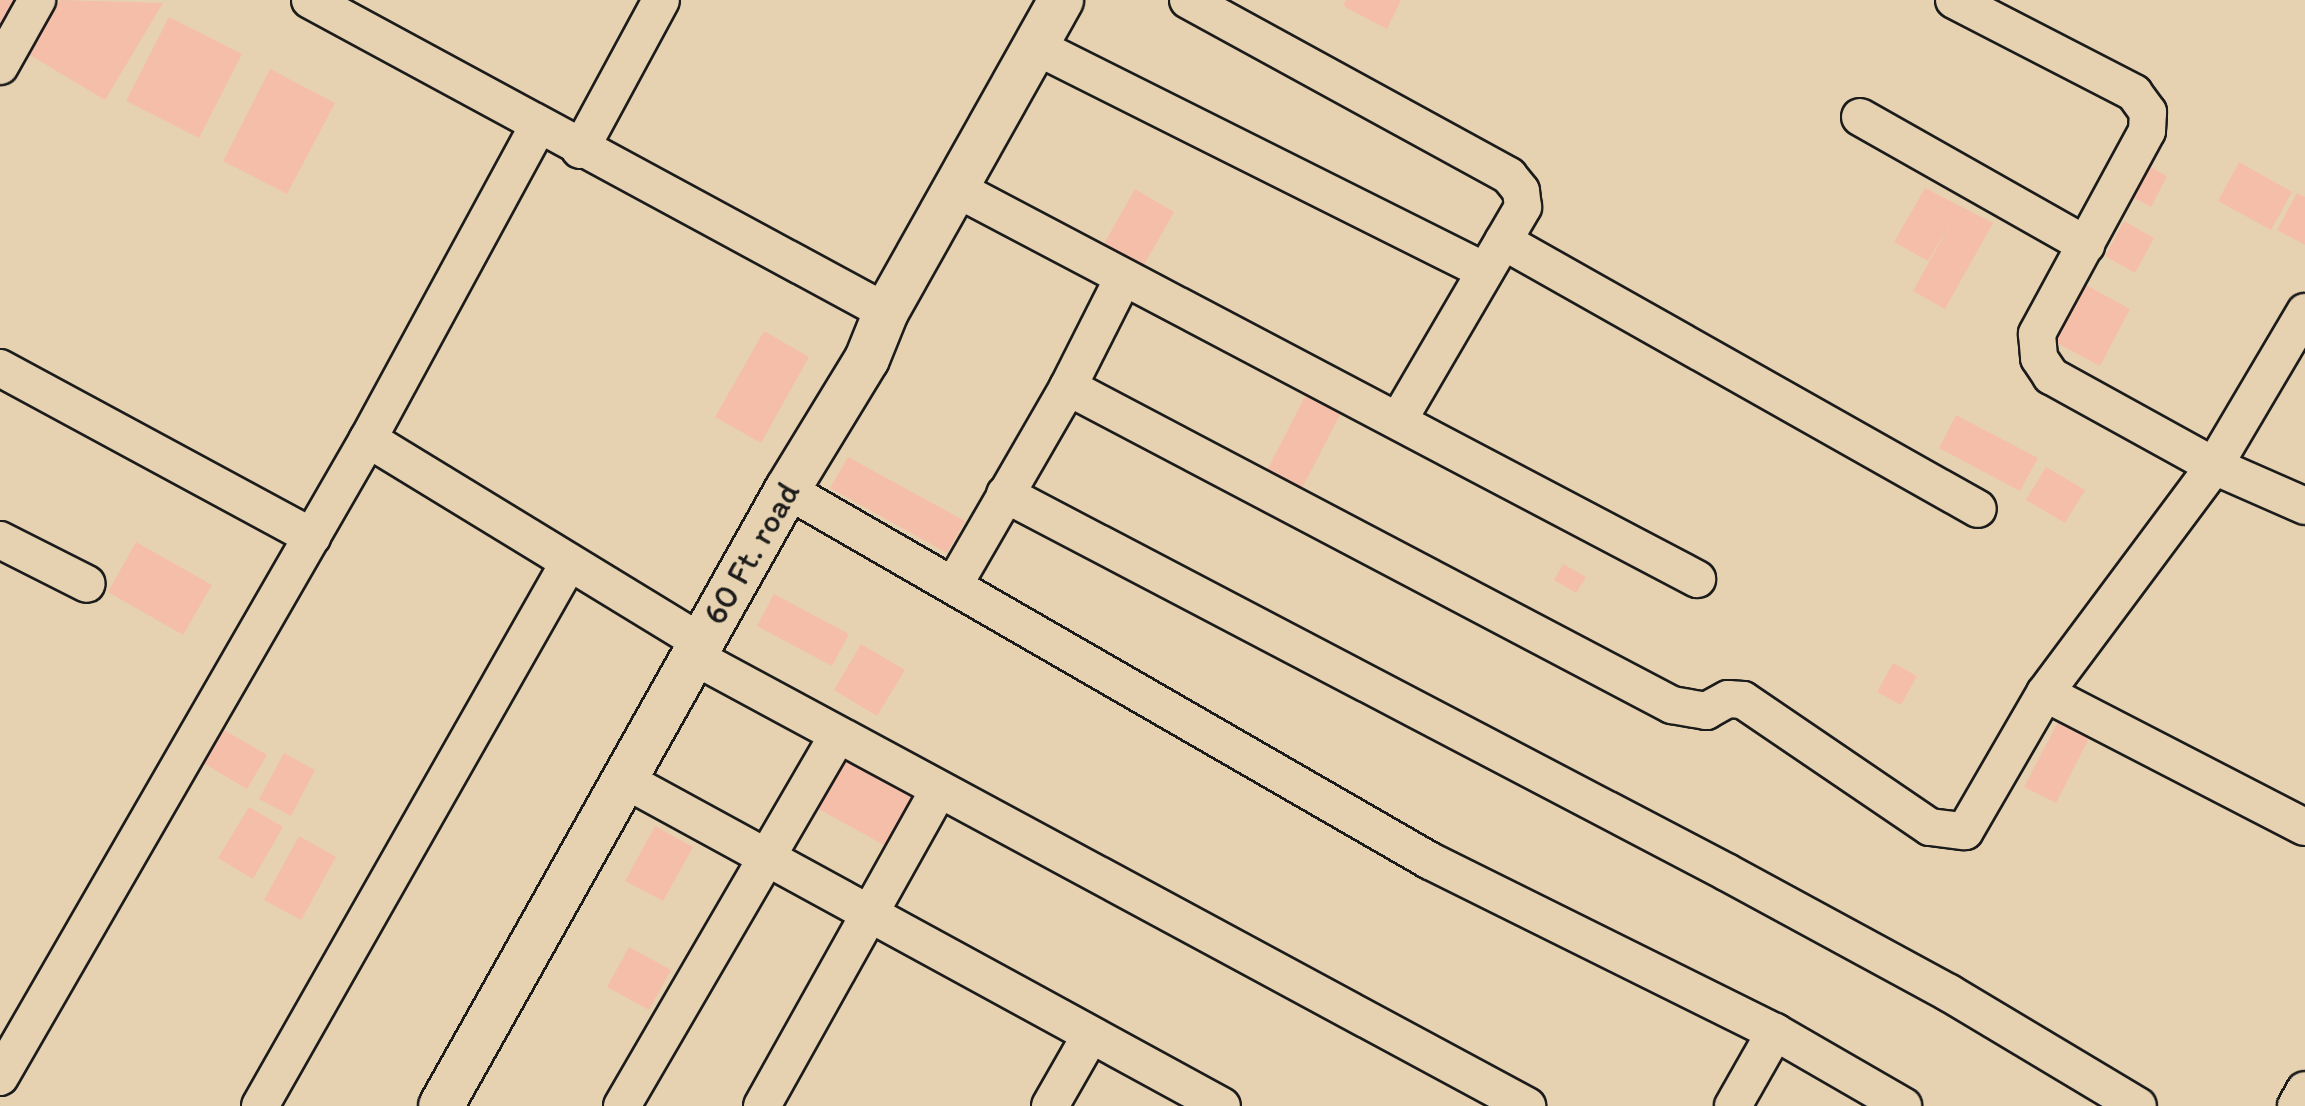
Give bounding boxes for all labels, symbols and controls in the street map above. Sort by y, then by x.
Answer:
street label: 60 Ft. road [694,474,808,632]

